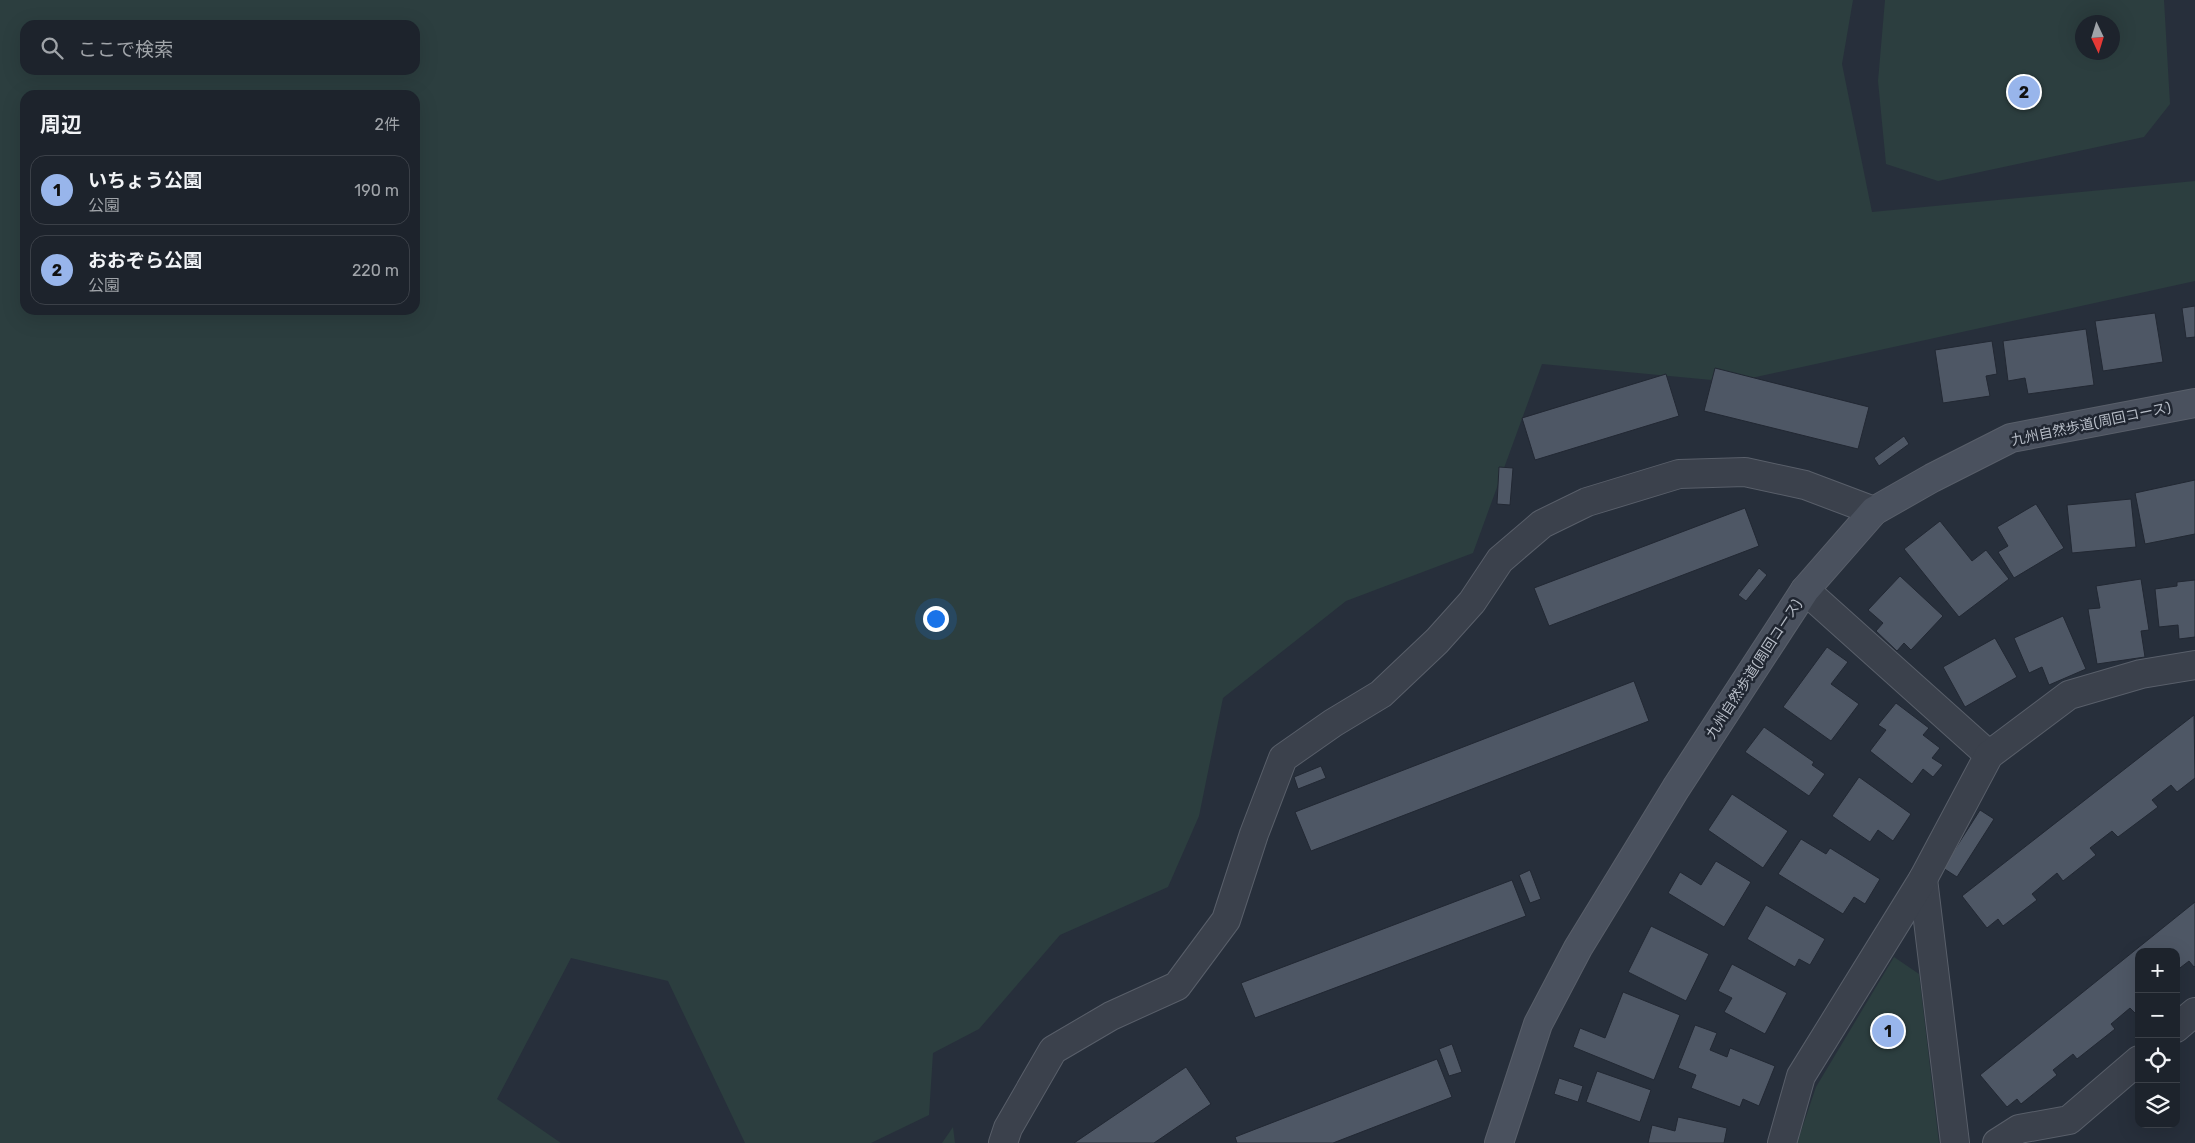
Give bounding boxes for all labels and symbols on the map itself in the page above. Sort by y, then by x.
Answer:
north arrow [2075,15,2120,60]
pin: 2 [2008,73,2040,111]
street label: 九州自然歩道(周回コース) [2010,399,2172,449]
street label: 九州自然歩道(周回コース) [1703,596,1805,742]
your location [923,606,949,632]
pin: 1 [1872,1012,1904,1050]

